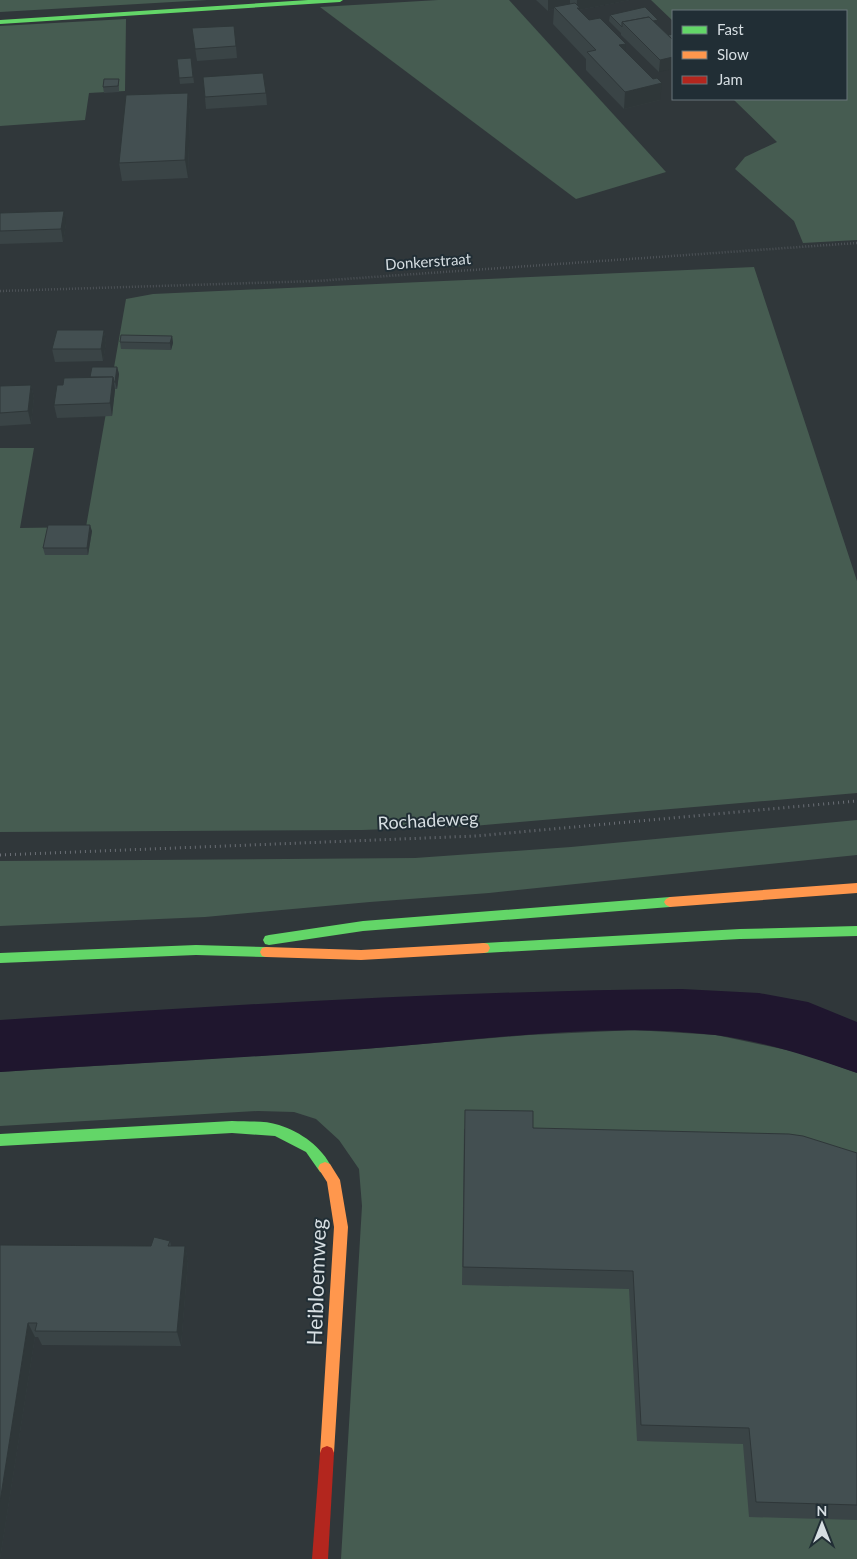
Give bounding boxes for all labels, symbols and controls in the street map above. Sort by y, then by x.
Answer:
legend [672,10,847,100]
text: Fast [717,20,744,38]
text: Slow [717,45,749,63]
text: Jam [717,70,743,88]
street label: Donkerstraat [384,249,472,273]
street label: Rochadeweg [377,806,479,834]
street label: Heibloemweg [301,1218,330,1346]
north arrow [797,1499,847,1549]
text: N [817,1502,827,1519]

